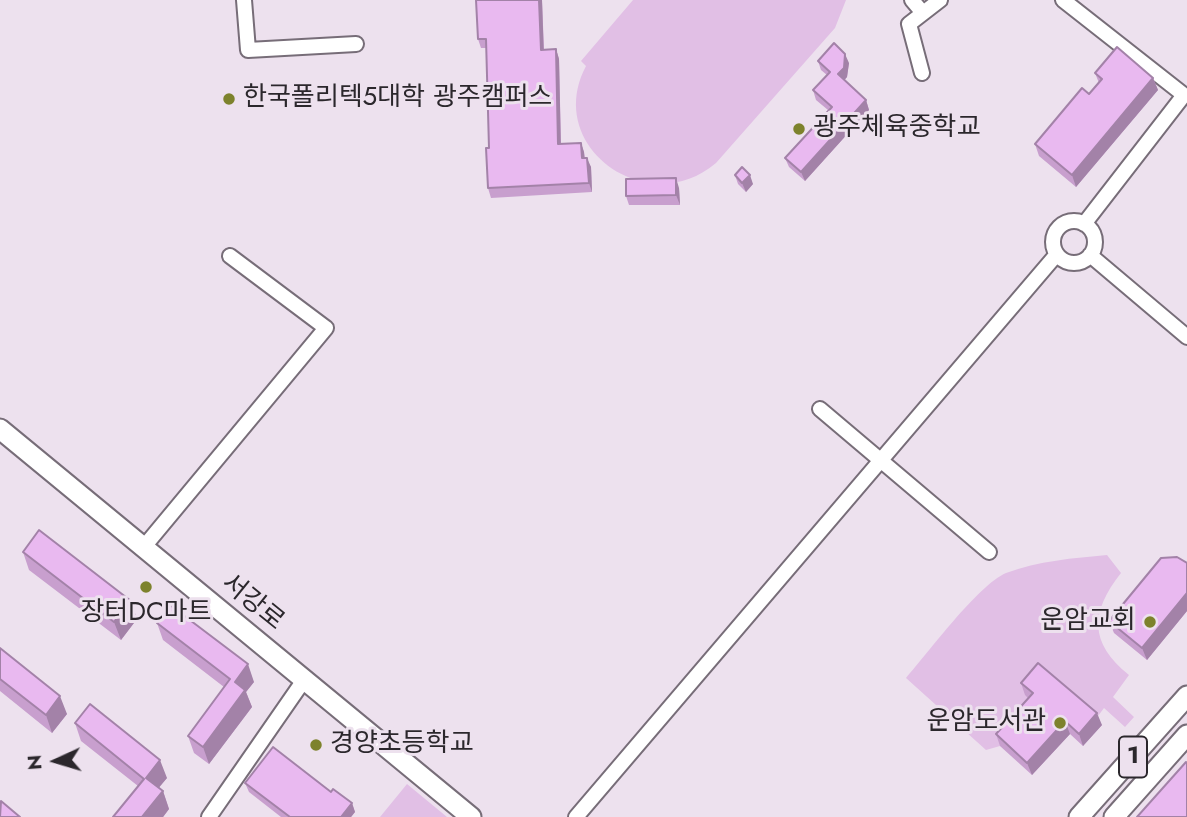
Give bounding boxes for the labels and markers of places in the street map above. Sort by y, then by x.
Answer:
place label: 한국폴리텍5대학 광주캠퍼스 [243,83,553,115]
marker: 한국폴리텍5대학 광주캠퍼스 [221,91,237,107]
place label: 광주체육중학교 [813,113,980,145]
marker: 광주체육중학교 [791,121,807,137]
marker: 장터DC마트 [138,579,154,595]
place label: 장터DC마트 [80,598,212,630]
place label: 운암교회 [1040,606,1136,638]
marker: 운암교회 [1142,614,1158,630]
place label: 운암도서관 [926,707,1046,739]
marker: 운암도서관 [1052,715,1068,731]
place label: 경양초등학교 [330,729,474,761]
marker: 경양초등학교 [308,737,324,753]

